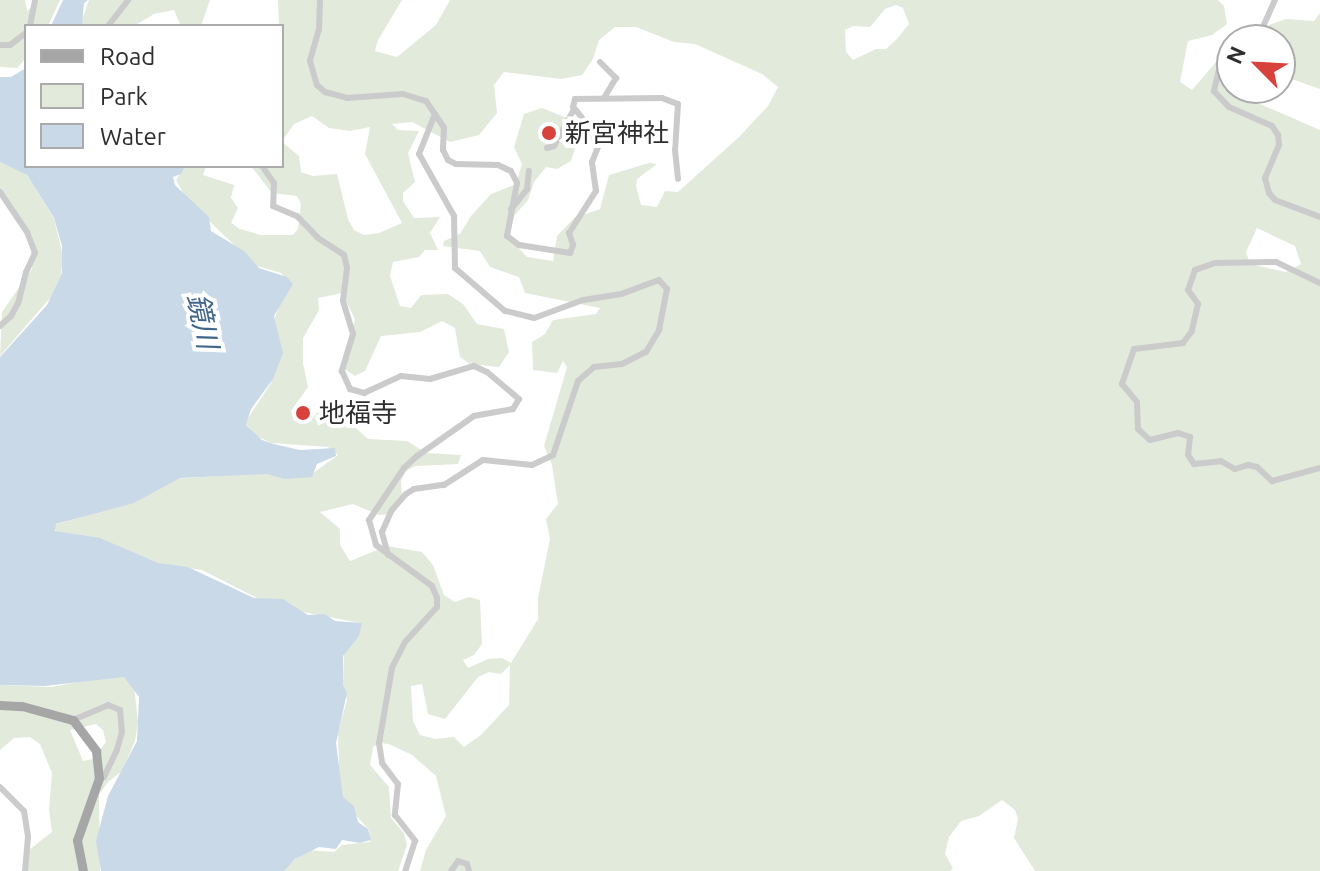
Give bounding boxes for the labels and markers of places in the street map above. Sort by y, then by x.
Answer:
place label: 新宮神社 [565,117,669,149]
marker: 新宮神社 [540,124,558,142]
place label: 地福寺 [319,397,397,429]
marker: 地福寺 [294,404,312,422]

